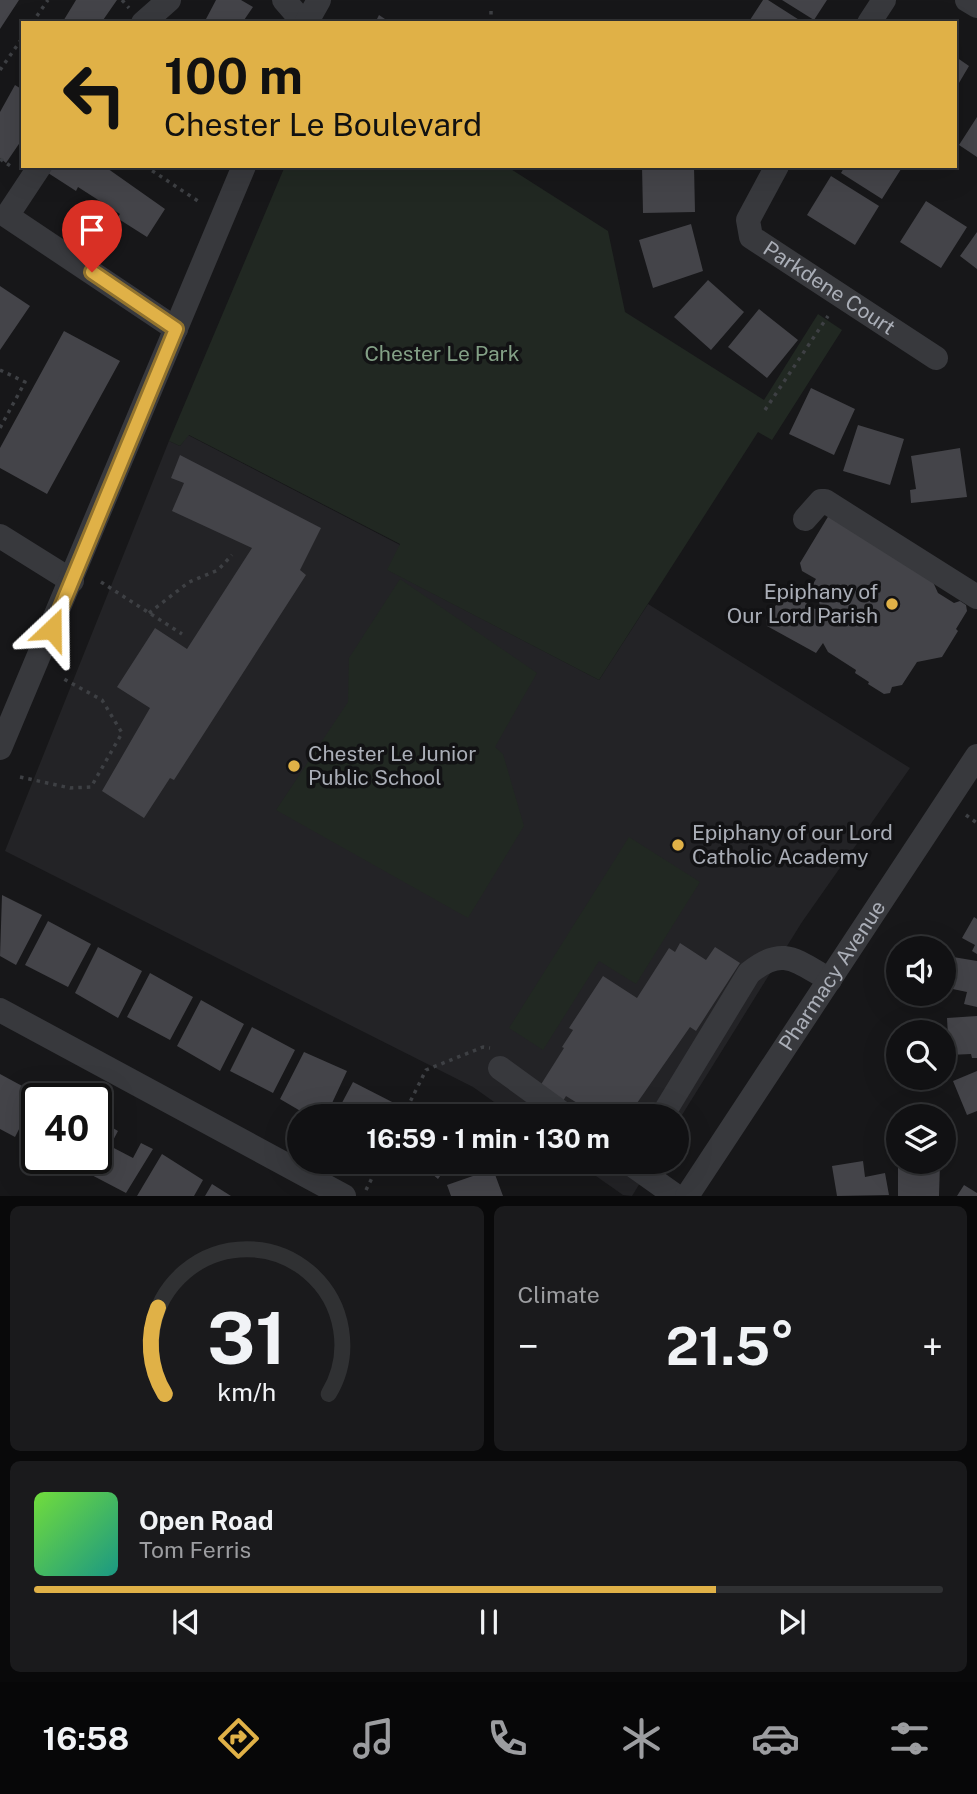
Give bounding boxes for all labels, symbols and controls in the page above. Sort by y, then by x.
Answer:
text: 100 m [164,47,303,105]
icon: left [49,49,140,140]
text: Chester Le Boulevard [164,106,482,143]
pin [62,200,122,272]
icon: arrive [73,211,111,249]
street label: Parkdene Court [759,236,900,340]
park label: Chester Le Park [364,341,520,366]
place label: Epiphany of Our Lord Parish [727,579,878,628]
position arrow [15,592,89,666]
marker: Epiphany of Our Lord Parish [884,596,900,612]
place label: Chester Le Junior Public School [308,741,476,790]
marker: Chester Le Junior Public School [286,758,302,774]
place label: Epiphany of our Lord Catholic Academy [692,820,893,869]
marker: Epiphany of our Lord Catholic Academy [670,837,686,853]
street label: Pharmacy Avenue [773,895,890,1055]
map controls [886,936,956,1174]
button: sound [886,936,956,1006]
button: search [886,1020,956,1090]
speed limit sign: 40 [21,1083,112,1174]
button: layers [886,1104,956,1174]
text: 16:59 · 1 min · 130 m [366,1123,610,1154]
text: Climate [518,1281,600,1308]
text: 31 [207,1296,287,1381]
text: 21.5° [666,1316,795,1377]
text: − [518,1324,539,1369]
text: + [922,1324,943,1369]
text: km/h [217,1377,276,1407]
text: Open Road [139,1505,274,1536]
text: Tom Ferris [139,1536,251,1563]
icon: previous [167,1603,205,1641]
icon: pause [470,1603,508,1641]
icon: next [773,1603,811,1641]
icon: directions [214,1714,263,1763]
icon: music [349,1714,398,1763]
icon: phone [483,1714,532,1763]
icon: climate [617,1714,666,1763]
icon: car [751,1714,800,1763]
icon: filters [885,1714,934,1763]
text: 16:58 [43,1720,129,1757]

